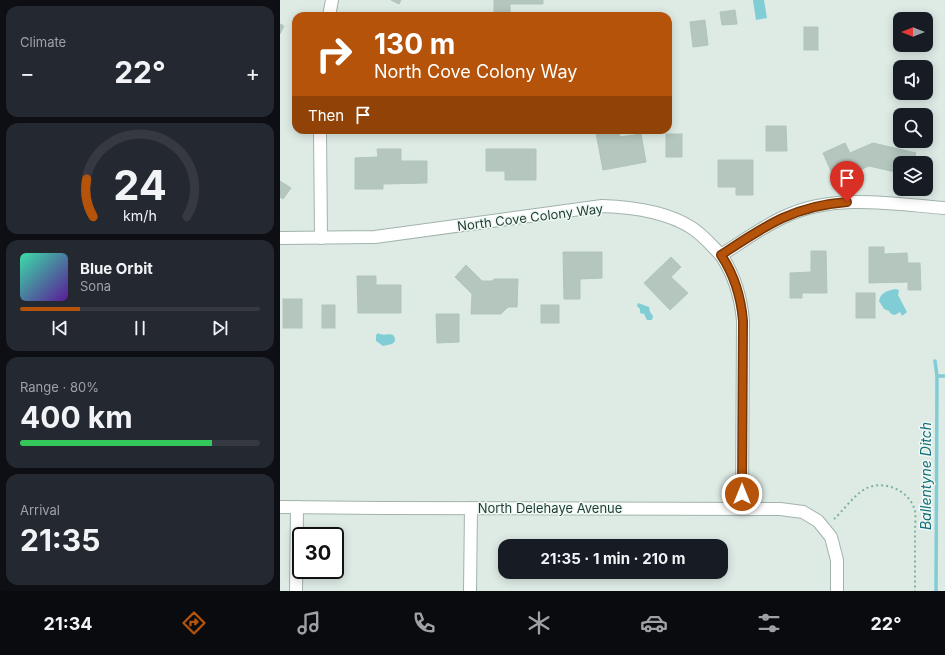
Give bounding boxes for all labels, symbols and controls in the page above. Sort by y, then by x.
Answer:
north arrow [893,12,933,52]
map controls [893,12,933,196]
text: 130 m [374,27,455,61]
icon: right [308,28,360,80]
text: Climate [20,34,66,50]
text: 22° [114,54,166,90]
text: − [20,60,35,86]
text: + [245,60,260,86]
button: sound [893,60,933,100]
text: North Cove Colony Way [374,61,577,82]
icon: arrive [352,104,374,126]
text: Then [308,106,344,125]
button: search [893,108,933,148]
button: layers [893,156,933,196]
text: 24 [113,159,167,209]
pin [830,161,864,202]
icon: arrive [836,167,858,189]
street label: North Cove Colony Way [456,200,604,234]
text: km/h [123,206,157,223]
text: Blue Orbit [80,259,153,278]
text: Sona [80,278,111,294]
icon: previous [49,317,71,339]
icon: pause [129,317,151,339]
icon: next [209,317,231,339]
text: Range · 80% [20,379,99,395]
text: 400 km [20,399,133,435]
water label: Ballentyne Ditch [917,422,934,530]
position arrow [721,473,763,515]
street label: North Delehaye Avenue [478,500,622,516]
text: Arrival [20,502,60,518]
text: 21:35 [20,522,100,558]
speed limit sign: 30 [292,527,344,579]
text: 21:35 · 1 min · 210 m [541,549,685,568]
icon: directions [180,609,208,637]
icon: music [295,609,323,637]
icon: phone [410,609,438,637]
icon: climate [525,609,553,637]
icon: car [640,609,668,637]
icon: filters [755,609,783,637]
text: 21:34 [44,613,92,634]
text: 22° [870,613,901,634]

